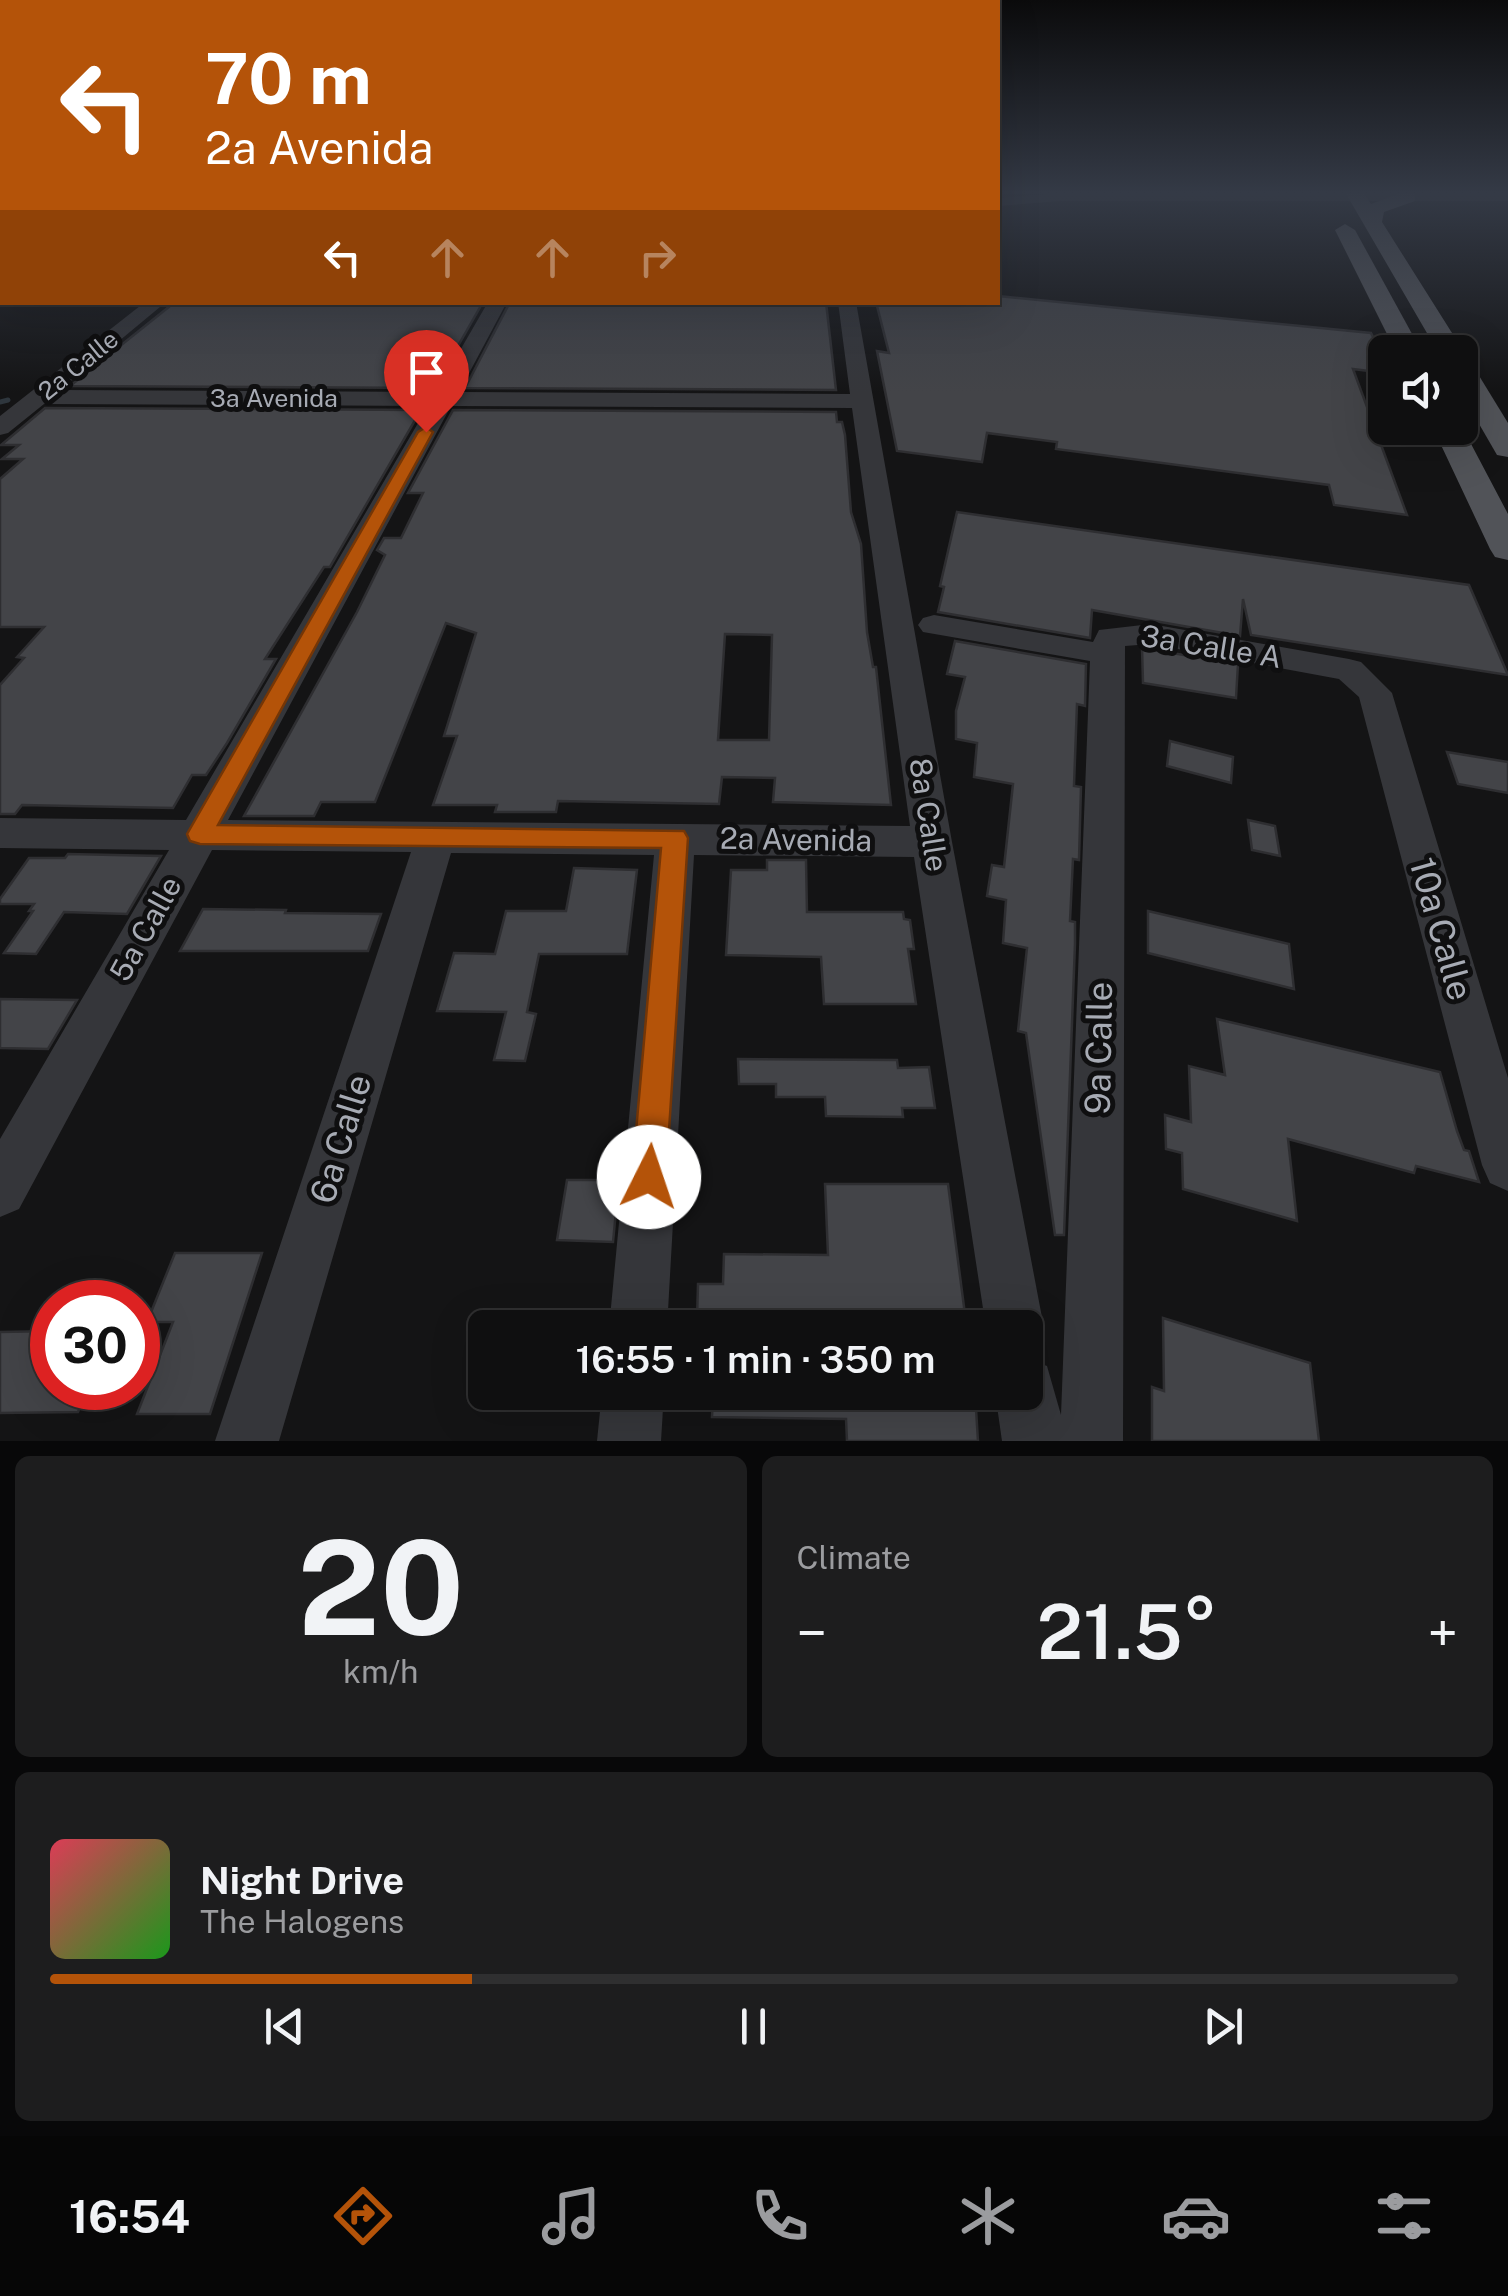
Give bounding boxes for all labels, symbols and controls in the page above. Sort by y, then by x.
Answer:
text: 70 m [205,37,372,120]
icon: left [40,40,170,170]
text: 2a Avenida [205,121,433,174]
icon: left [315,230,370,285]
icon: ahead [420,230,475,285]
icon: ahead [525,230,580,285]
icon: right [630,230,685,285]
street label: 2a Calle [32,324,124,406]
pin [384,330,469,433]
map controls [1368,335,1478,445]
button: sound [1368,335,1478,445]
icon: arrive [399,345,454,400]
street label: 3a Avenida [210,383,338,413]
street label: 3a Calle A [1138,617,1284,675]
street label: 8a Calle [902,756,956,874]
street label: 2a Avenida [720,820,872,858]
street label: 10a Calle [1402,853,1481,1005]
street label: 5a Calle [102,870,189,987]
street label: 9a Calle [1077,981,1120,1115]
street label: 6a Calle [302,1070,379,1208]
position arrow [597,1125,701,1229]
speed limit sign: 30 [30,1280,160,1410]
text: 16:55 · 1 min · 350 m [575,1337,936,1382]
text: 20 [298,1512,464,1664]
text: Climate [797,1539,911,1576]
text: 21.5° [1037,1588,1218,1676]
text: − [797,1601,827,1665]
text: + [1427,1601,1458,1665]
text: km/h [343,1653,418,1690]
text: Night Drive [200,1858,404,1903]
text: The Halogens [200,1903,404,1940]
icon: previous [257,1999,312,2054]
icon: pause [726,1999,781,2054]
icon: next [1196,1999,1251,2054]
icon: directions [328,2181,398,2251]
icon: music [536,2181,606,2251]
icon: phone [745,2181,815,2251]
icon: climate [953,2181,1023,2251]
icon: car [1161,2181,1231,2251]
icon: filters [1369,2181,1439,2251]
text: 16:54 [69,2190,190,2243]

